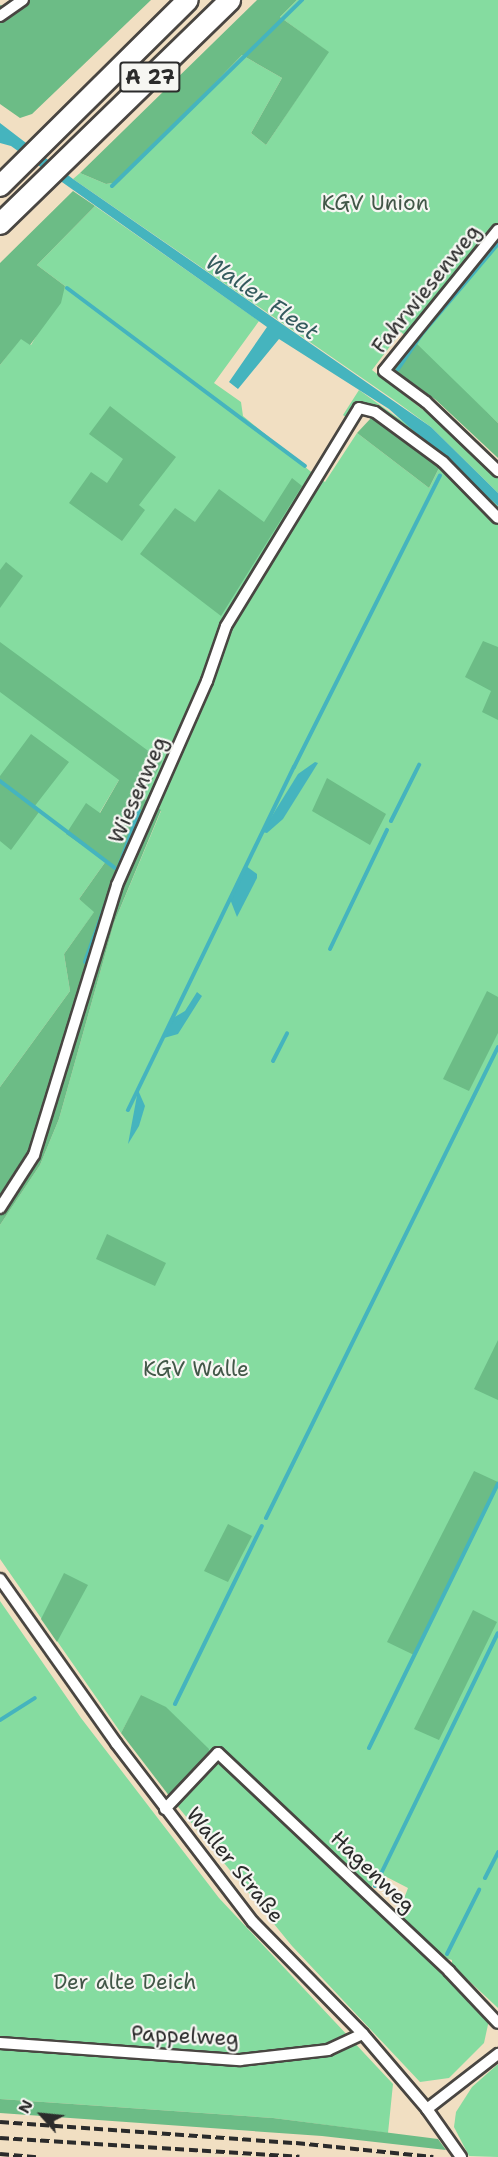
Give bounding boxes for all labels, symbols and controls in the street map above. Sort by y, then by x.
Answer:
road number: A 27 [118,60,182,94]
park label: KGV Union [322,190,428,216]
street label: Fahrwiesenweg [366,220,486,358]
water label: Waller Fleet [201,249,323,345]
street label: Wiesenweg [103,733,173,847]
park label: KGV Walle [143,1356,249,1382]
street label: Waller Straße [181,1802,289,1928]
street label: Hagenweg [326,1826,420,1918]
park label: Der alte Deich [54,1969,196,1995]
street label: Pappelweg [130,2021,240,2051]
north arrow [12,2085,72,2145]
text: N [13,2096,38,2117]

